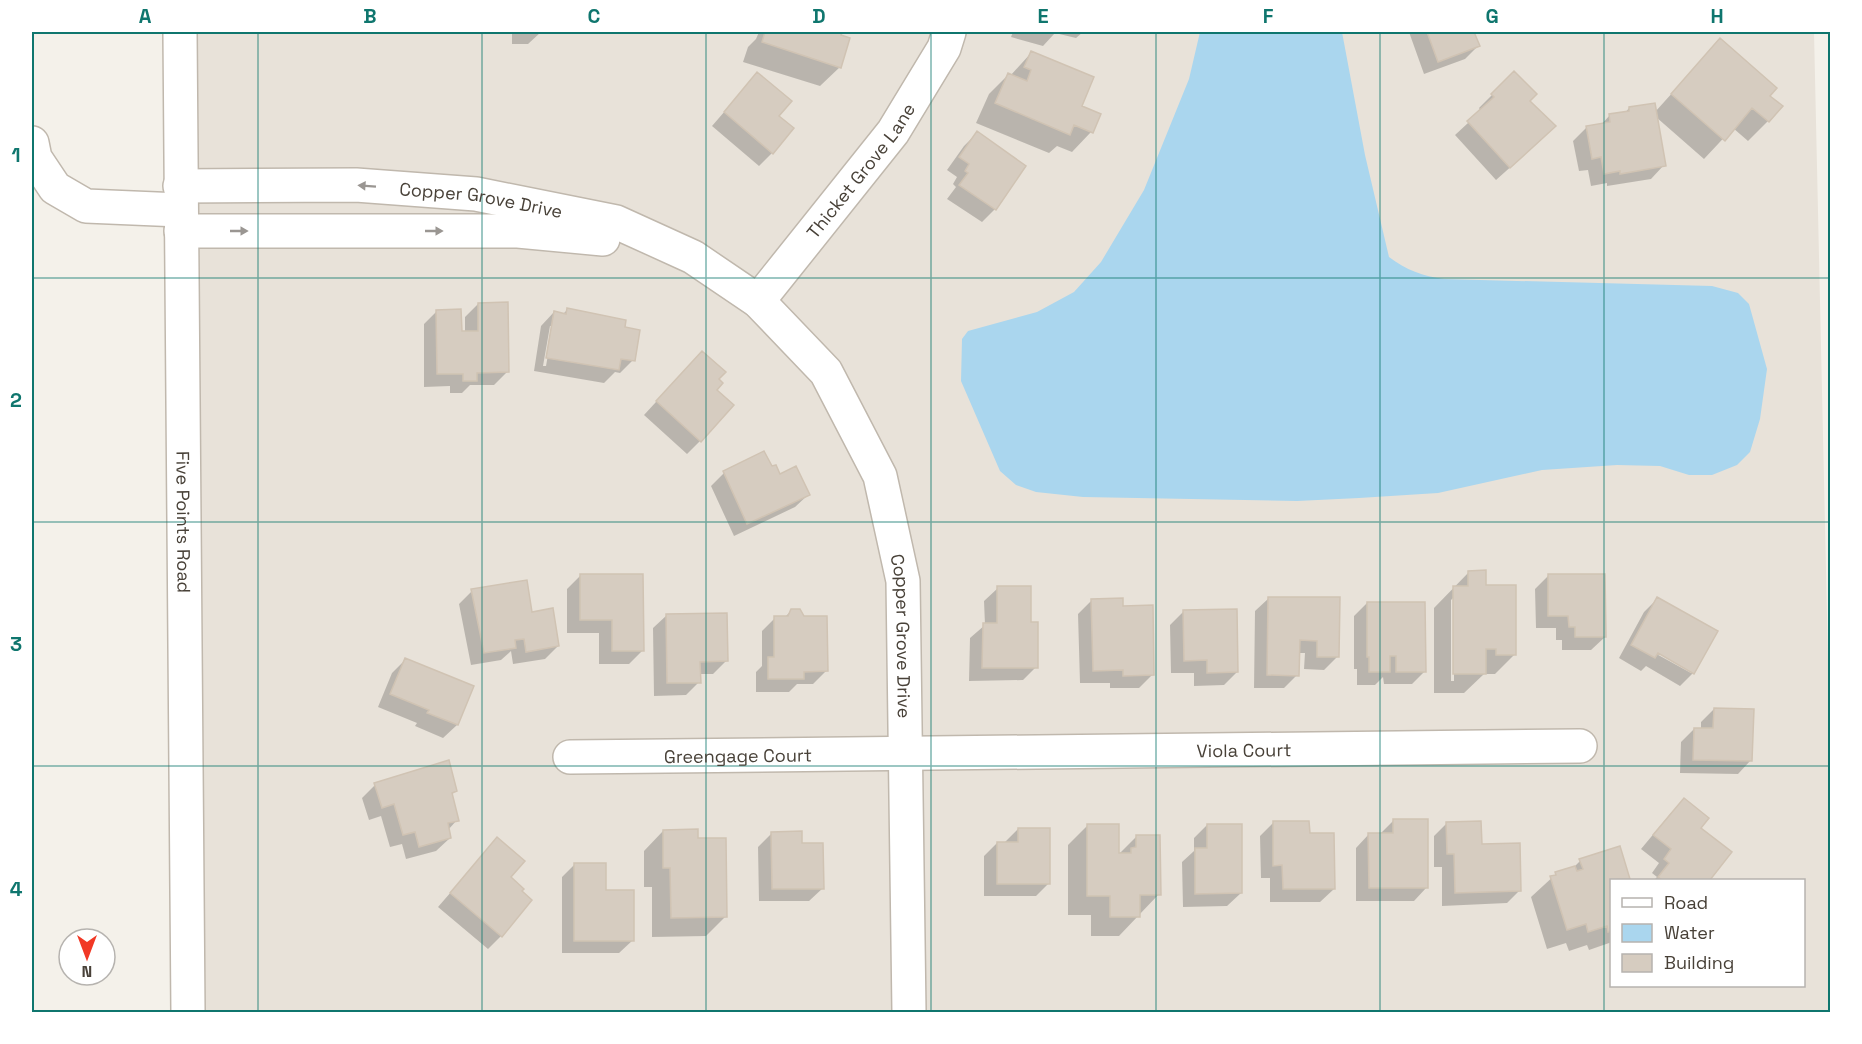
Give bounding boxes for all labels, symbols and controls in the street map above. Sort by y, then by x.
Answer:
text: A [139,3,152,29]
text: B [363,3,377,29]
text: C [588,3,601,29]
text: D [812,3,826,29]
text: E [1037,3,1049,29]
text: F [1263,3,1274,29]
text: G [1485,3,1499,29]
text: H [1710,3,1724,29]
street label: Thicket Grove Lane [801,99,920,243]
text: 1 [11,142,21,168]
street label: Copper Grove Drive [399,177,565,223]
one-way arrow [357,181,376,191]
one-way arrow [230,226,249,236]
one-way arrow [425,226,444,236]
text: 2 [10,387,22,413]
street label: Five Points Road [172,451,196,593]
street label: Copper Grove Drive [886,552,916,718]
text: 3 [10,631,22,657]
street label: Viola Court [1196,738,1292,762]
street label: Greengage Court [664,743,812,767]
text: 4 [10,876,23,902]
legend [1610,879,1805,987]
text: Road [1664,891,1708,914]
text: Water [1664,921,1715,944]
north arrow [57,927,117,987]
text: Building [1664,951,1734,974]
text: N [82,961,92,982]

